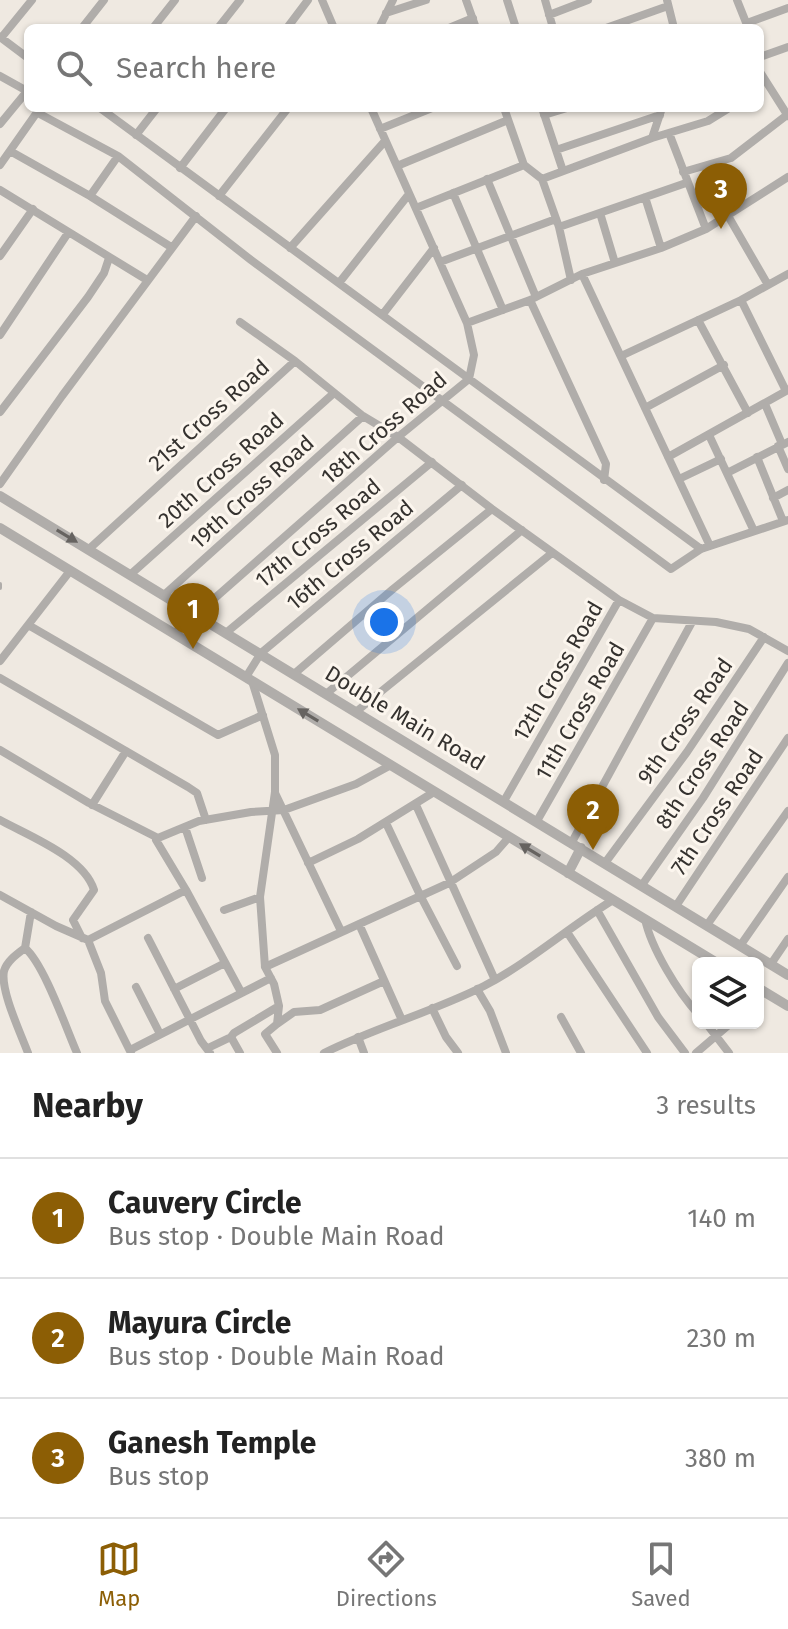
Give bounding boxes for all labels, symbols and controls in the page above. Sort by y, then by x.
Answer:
search box [24,24,764,112]
icon: search [52,46,96,90]
text: Search here [116,50,276,86]
pin: 3 [695,163,747,229]
street label: 21st Cross Road [143,354,275,476]
street label: 18th Cross Road [316,366,452,490]
street label: 20th Cross Road [153,407,289,533]
street label: 19th Cross Road [185,429,319,555]
street label: 17th Cross Road [250,473,386,593]
street label: 16th Cross Road [281,494,419,616]
one-way arrow [56,529,78,543]
pin: 1 [167,583,219,649]
street label: 12th Cross Road [507,596,609,746]
your location [364,602,404,642]
street label: 11th Cross Road [530,637,630,785]
street label: 9th Cross Road [632,653,738,789]
street label: Double Main Road [320,660,490,776]
street label: 8th Cross Road [649,696,755,834]
one-way arrow [297,708,319,722]
street label: 7th Cross Road [665,744,769,880]
pin: 2 [567,784,619,850]
one-way arrow [519,843,541,857]
map controls [692,957,764,1029]
button: layers [692,957,764,1029]
text: Nearby [32,1085,143,1126]
text: 3 results [656,1090,756,1121]
text: Cauvery Circle [108,1185,301,1221]
text: 1 [52,1203,64,1234]
text: 140 m [687,1203,756,1234]
text: Bus stop · Double Main Road [108,1221,445,1252]
text: Mayura Circle [108,1305,291,1341]
text: 2 [51,1323,65,1354]
text: 230 m [687,1323,756,1354]
text: Bus stop · Double Main Road [108,1341,445,1372]
text: Ganesh Temple [108,1425,316,1461]
text: 3 [51,1443,65,1474]
text: 380 m [685,1443,756,1474]
text: Bus stop [108,1461,210,1492]
tab: Map [97,1537,141,1612]
tab: Directions [336,1537,437,1612]
tab: Saved [631,1537,691,1612]

